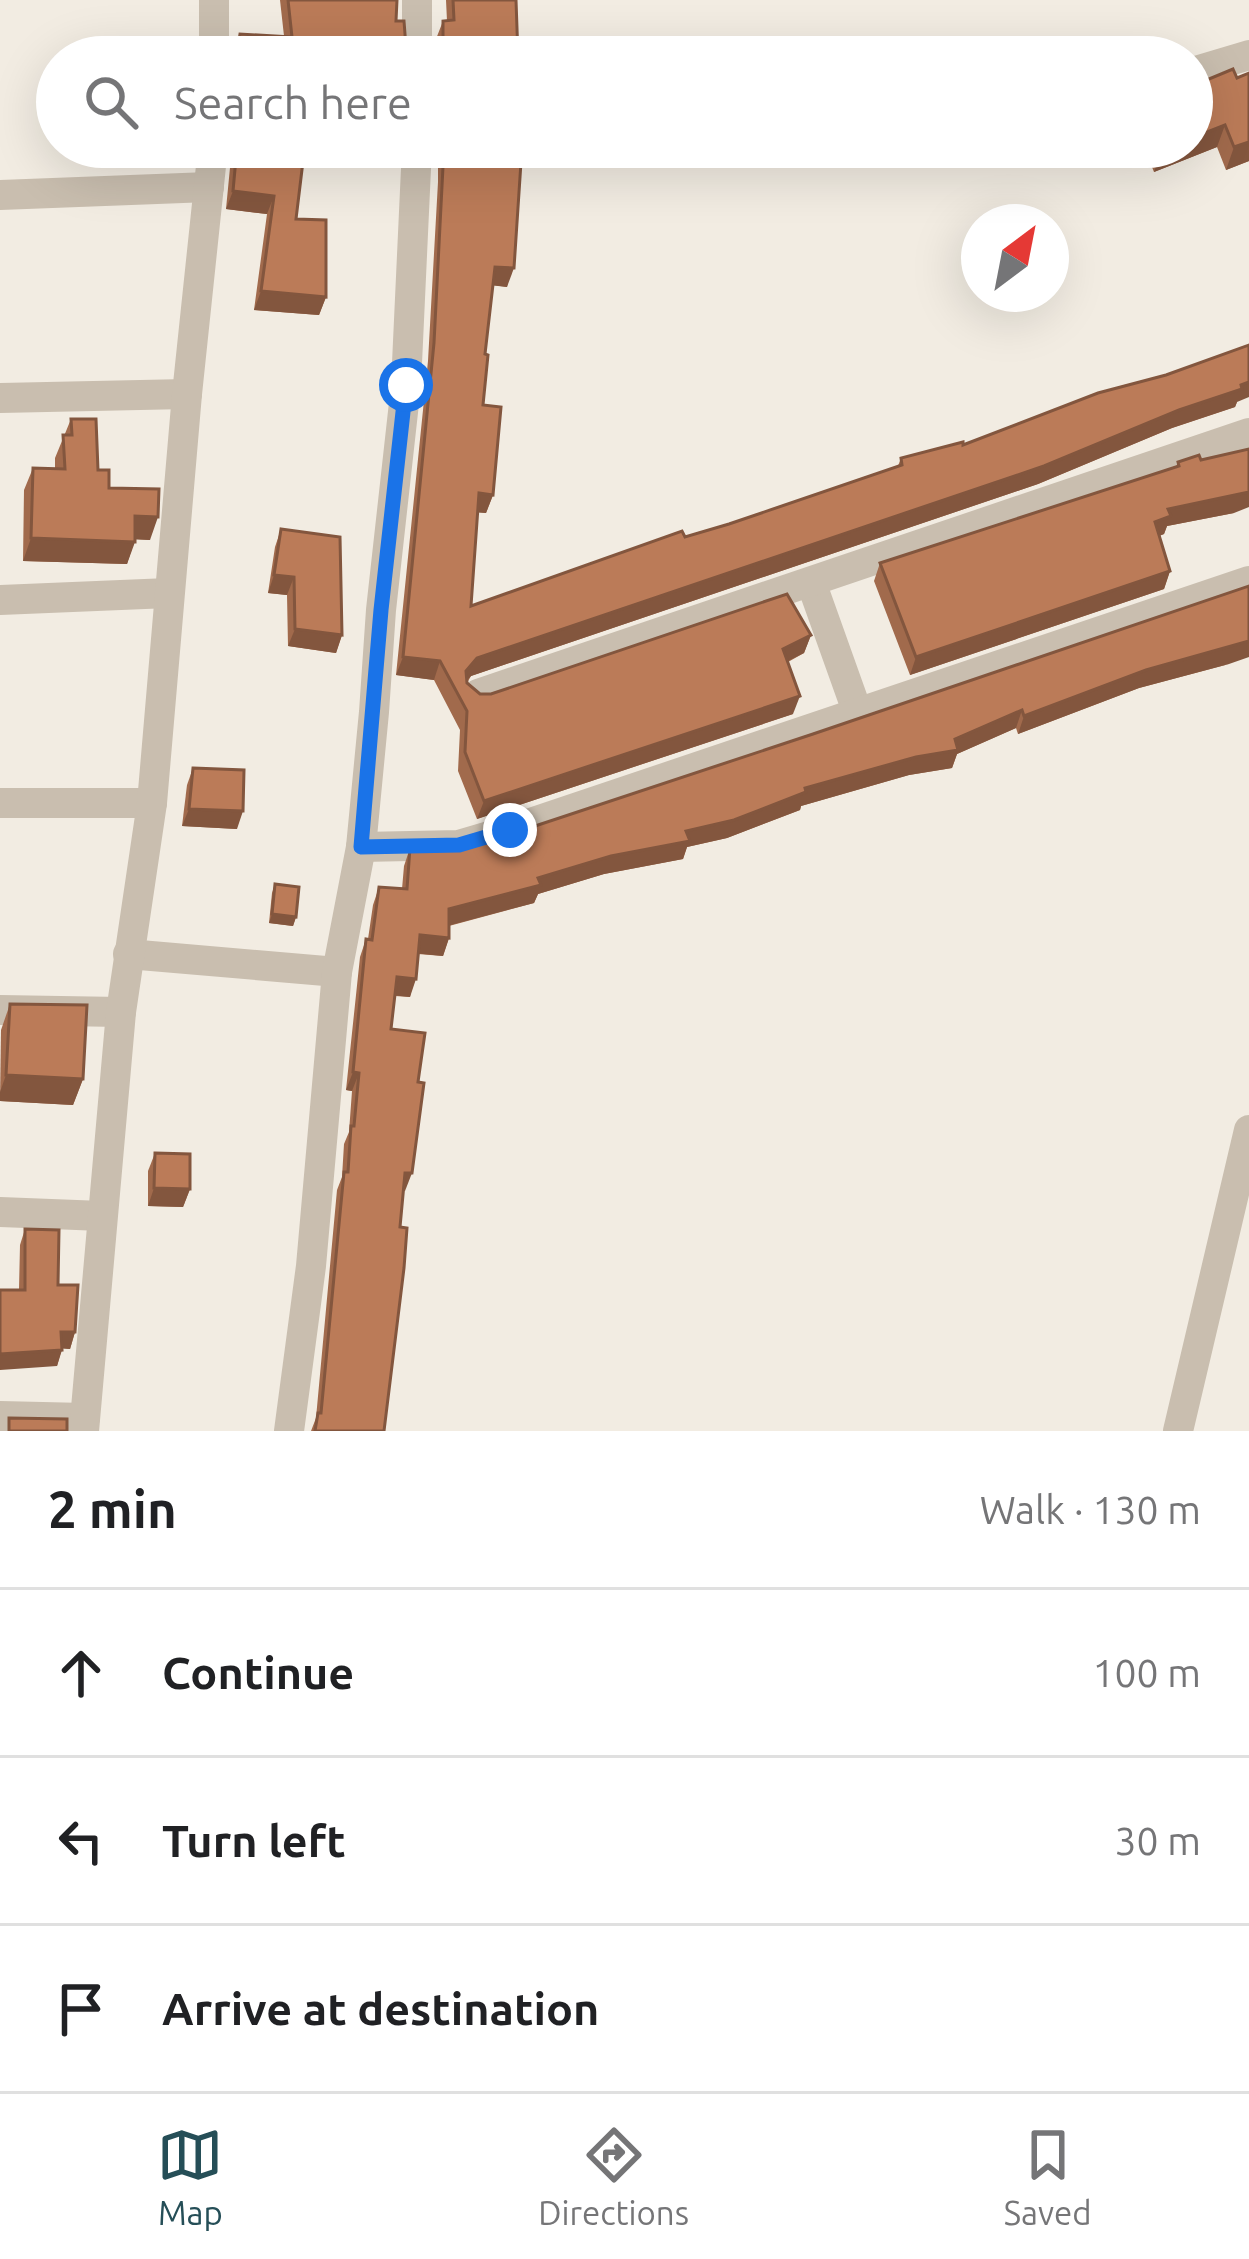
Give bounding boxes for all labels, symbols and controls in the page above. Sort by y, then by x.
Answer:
search box [36,36,1213,168]
icon: search [78,69,144,135]
text: Search here [174,77,412,128]
north arrow [961,204,1069,312]
route start [379,358,433,412]
route end [483,803,537,857]
text: 2 min [48,1480,177,1538]
text: Walk · 130 m [980,1488,1201,1531]
icon: ahead [48,1640,114,1706]
text: Continue [162,1647,354,1698]
text: 100 m [1092,1651,1201,1694]
icon: left [48,1808,114,1874]
text: Turn left [162,1815,346,1866]
text: 30 m [1114,1819,1201,1862]
icon: arrive [48,1976,114,2042]
text: Arrive at destination [162,1983,599,2034]
tab: Map [157,2122,223,2231]
tab: Directions [538,2122,689,2231]
tab: Saved [1004,2122,1092,2231]

